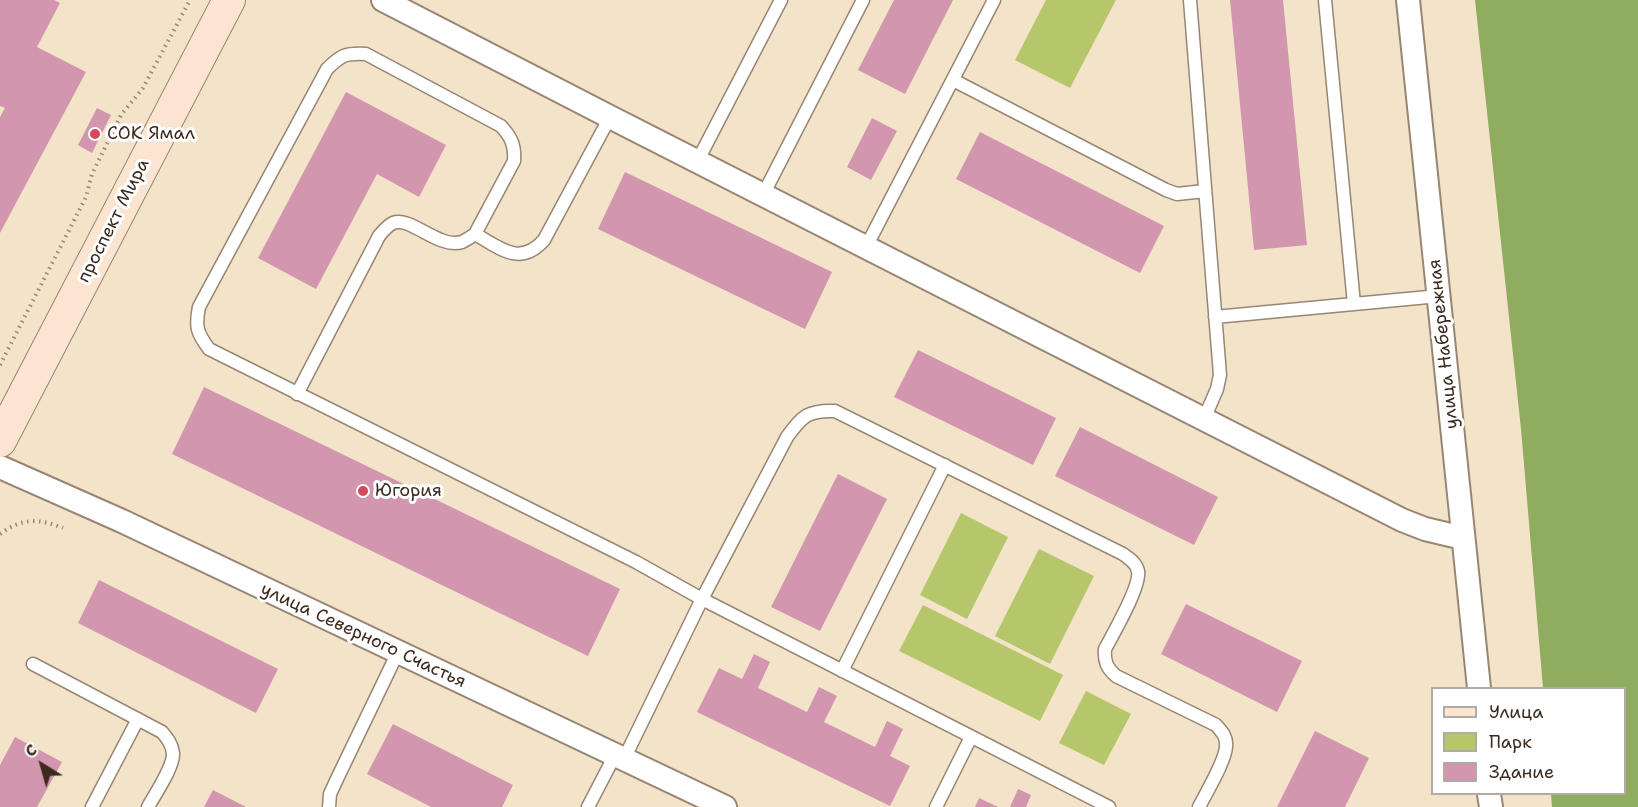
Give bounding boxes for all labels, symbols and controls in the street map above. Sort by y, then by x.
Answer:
place label: СОК Ямал [107,123,195,145]
marker: СОК Ямал [88,127,102,141]
street label: проспект Мира [74,156,154,286]
street label: улица Набережная [1424,258,1464,430]
place label: Югория [375,480,442,502]
marker: Югория [356,484,370,498]
street label: улица Северного Счастья [257,579,469,693]
legend [1431,687,1626,795]
text: Улица [1489,700,1543,724]
text: Парк [1489,730,1532,754]
north arrow [12,735,72,795]
text: С [21,739,41,762]
text: Здание [1489,760,1554,784]

